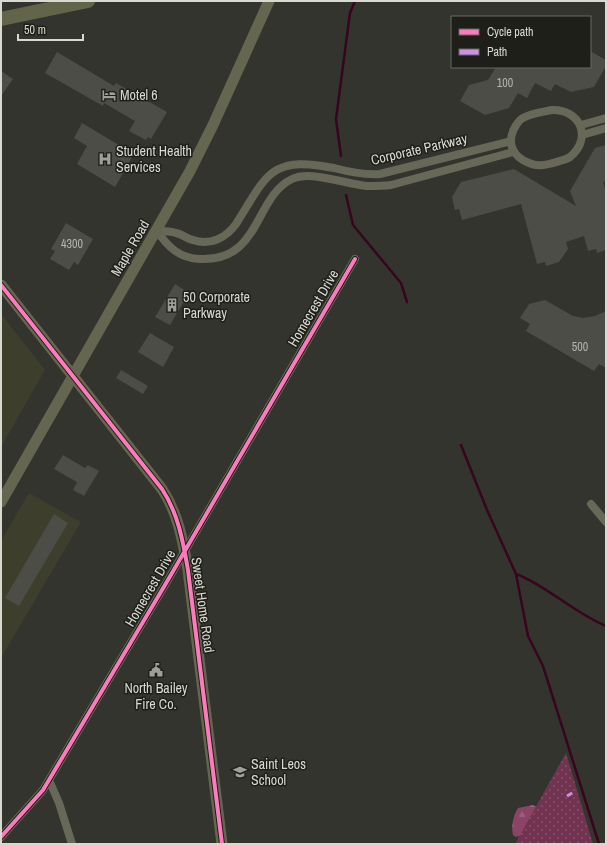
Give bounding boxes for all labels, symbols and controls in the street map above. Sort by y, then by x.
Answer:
scale bar [18,16,83,42]
legend [451,16,591,68]
text: 50 m [24,22,46,38]
text: Cycle path [487,24,534,40]
text: Path [487,44,507,60]
house number: 100 [497,75,513,91]
place label: Motel 6 [120,86,158,104]
hotel icon: Motel 6 [101,87,117,103]
street label: Corporate Parkway [369,129,469,169]
place label: Student Health Services [116,142,192,176]
hospital icon: Student Health Services [97,151,113,167]
street label: Maple Road [107,217,153,279]
house number: 4300 [61,236,83,252]
street label: Homecrest Drive [284,266,342,350]
place label: 50 Corporate Parkway [183,288,250,322]
building icon: 50 Corporate Parkway [164,297,180,313]
house number: 500 [572,339,588,355]
street label: Homecrest Drive [121,546,179,630]
street label: Sweet Home Road [187,556,219,654]
public building icon: North Bailey Fire Co. [148,662,164,678]
place label: North Bailey Fire Co. [124,679,188,713]
place label: Saint Leos School [251,755,306,789]
school or university icon: Saint Leos School [232,764,248,780]

